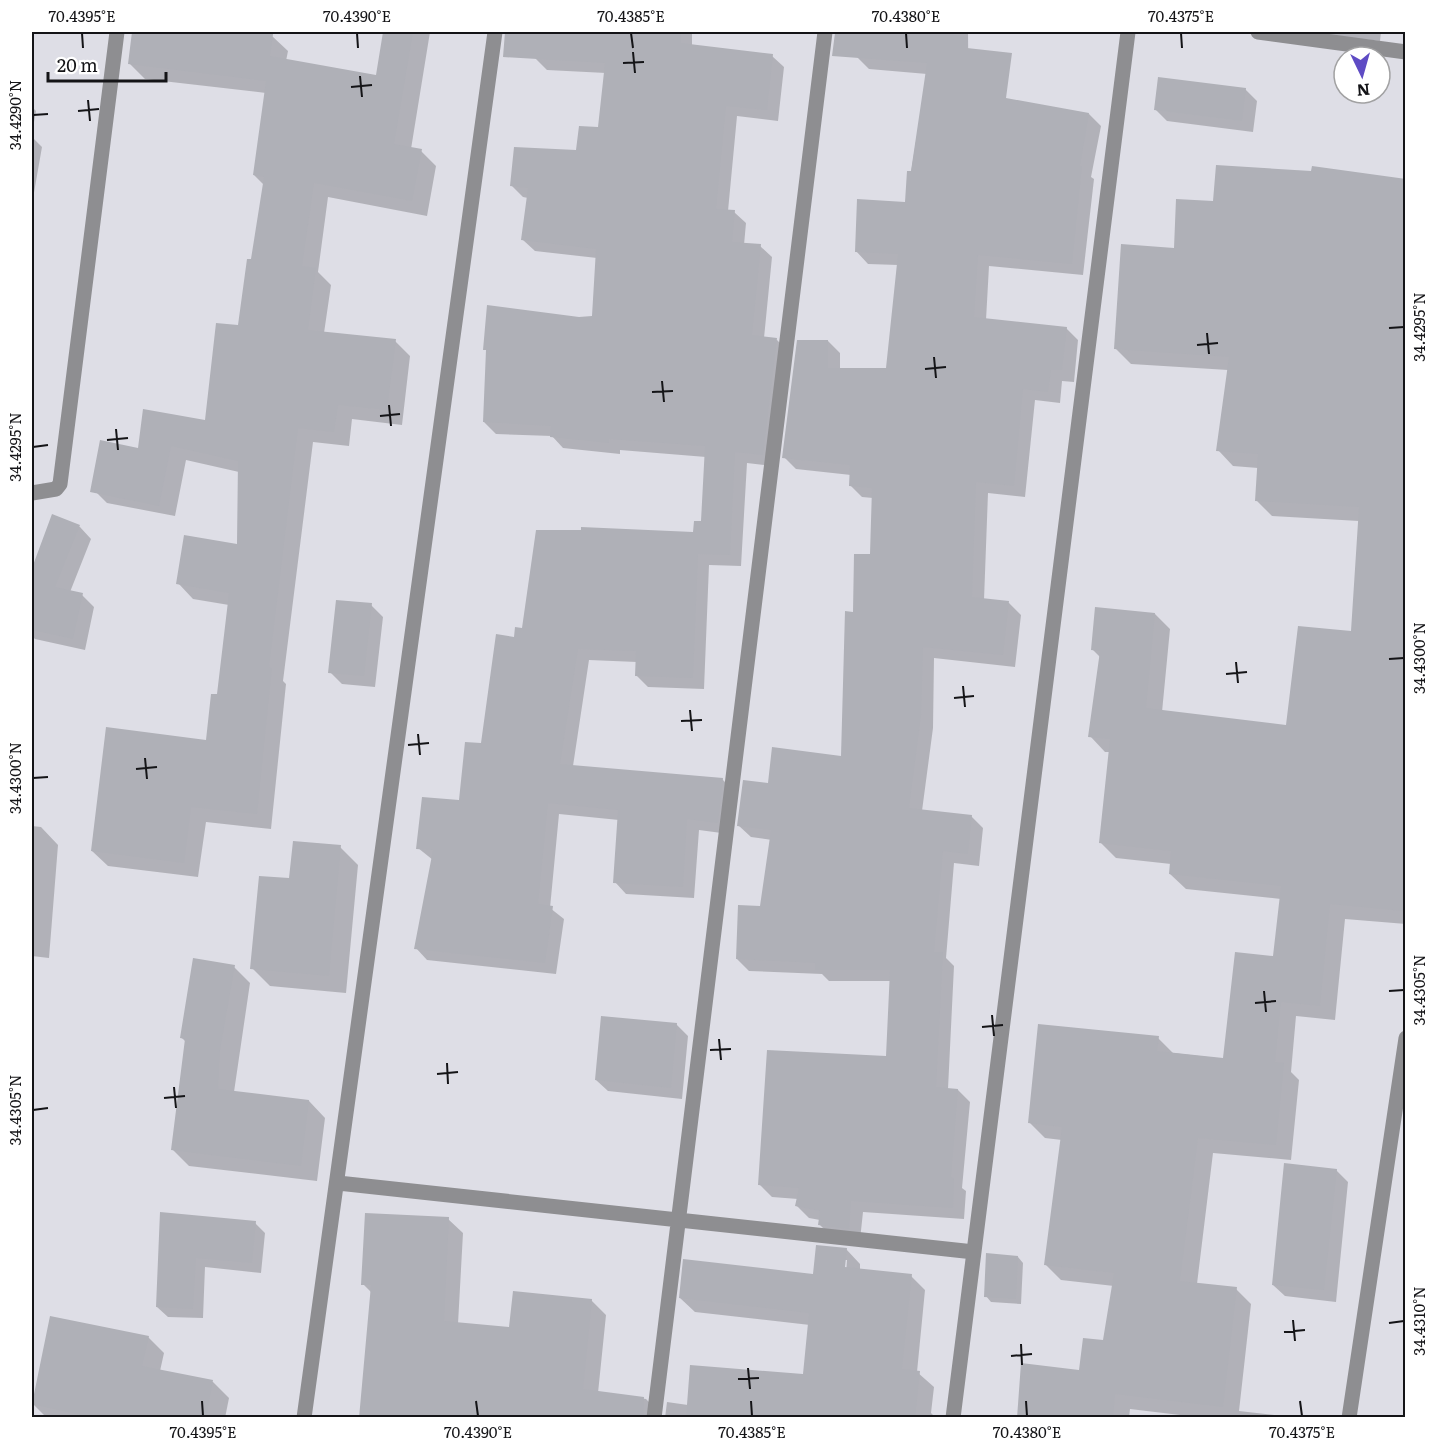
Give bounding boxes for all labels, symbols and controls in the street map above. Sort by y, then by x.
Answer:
text: 70.4395°E [48,4,116,27]
text: 70.4390°E [323,4,391,27]
text: 70.4385°E [597,4,665,27]
text: 70.4380°E [872,4,940,27]
text: 70.4375°E [1148,4,1214,27]
scale bar [48,45,166,83]
north arrow [1332,45,1392,105]
text: 20 m [57,51,98,78]
text: N [1356,78,1371,103]
text: 34.4290°N [3,80,26,150]
text: 34.4295°N [1407,292,1430,362]
text: 34.4295°N [3,412,26,482]
text: 34.4300°N [1407,622,1430,694]
text: 34.4300°N [3,742,26,814]
text: 34.4305°N [1407,955,1430,1025]
text: 34.4305°N [3,1075,26,1145]
text: 34.4310°N [1407,1286,1430,1356]
text: 70.4395°E [169,1420,237,1443]
text: 70.4390°E [444,1420,512,1443]
text: 70.4385°E [718,1420,786,1443]
text: 70.4380°E [993,1420,1061,1443]
text: 70.4375°E [1269,1420,1335,1443]

